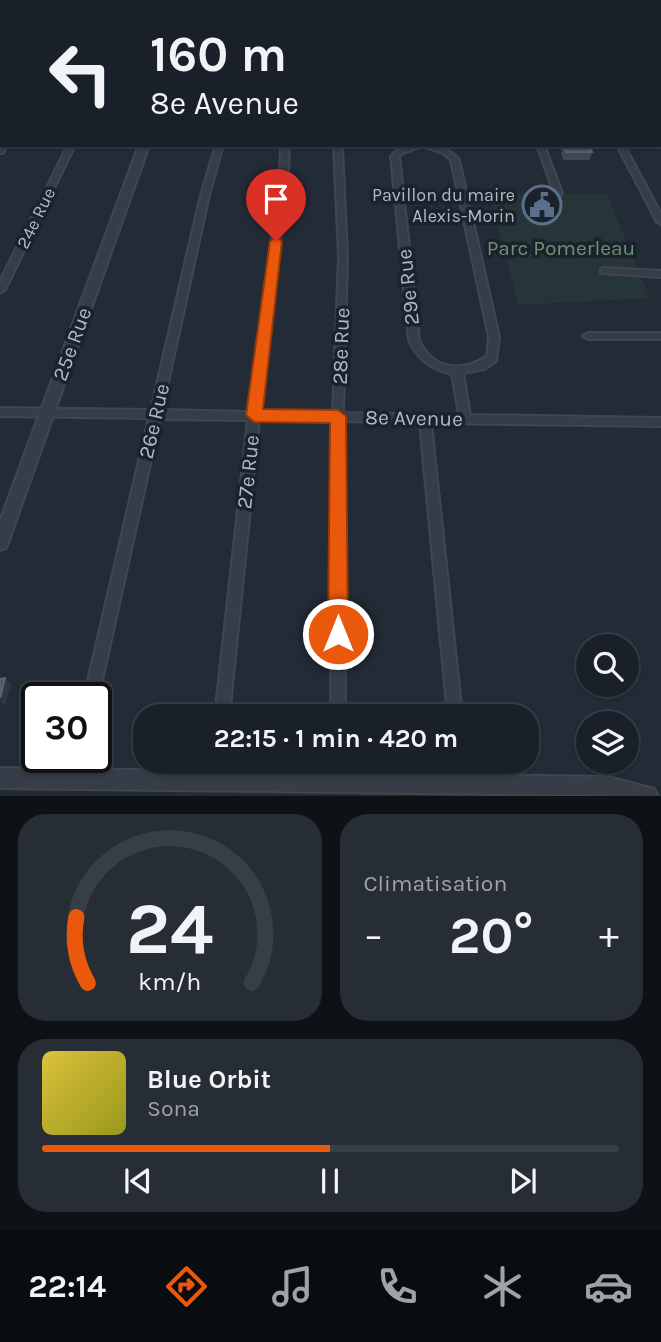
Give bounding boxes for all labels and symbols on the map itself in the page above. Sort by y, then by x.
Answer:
pin [246,169,306,241]
street label: 24e Rue [12,184,60,252]
place label: Pavillon du maire Alexis-Morin [372,184,515,227]
public building icon: Pavillon du maire Alexis-Morin [521,184,563,226]
park label: Parc Pomerleau [487,236,635,260]
street label: 29e Rue [392,248,424,326]
street label: 25e Rue [48,304,96,384]
street label: 28e Rue [328,307,354,385]
street label: 26e Rue [134,381,174,461]
street label: 8e Avenue [365,405,463,431]
street label: 27e Rue [232,434,264,510]
position arrow [301,597,375,671]
speed limit sign: 30 [21,682,112,773]

